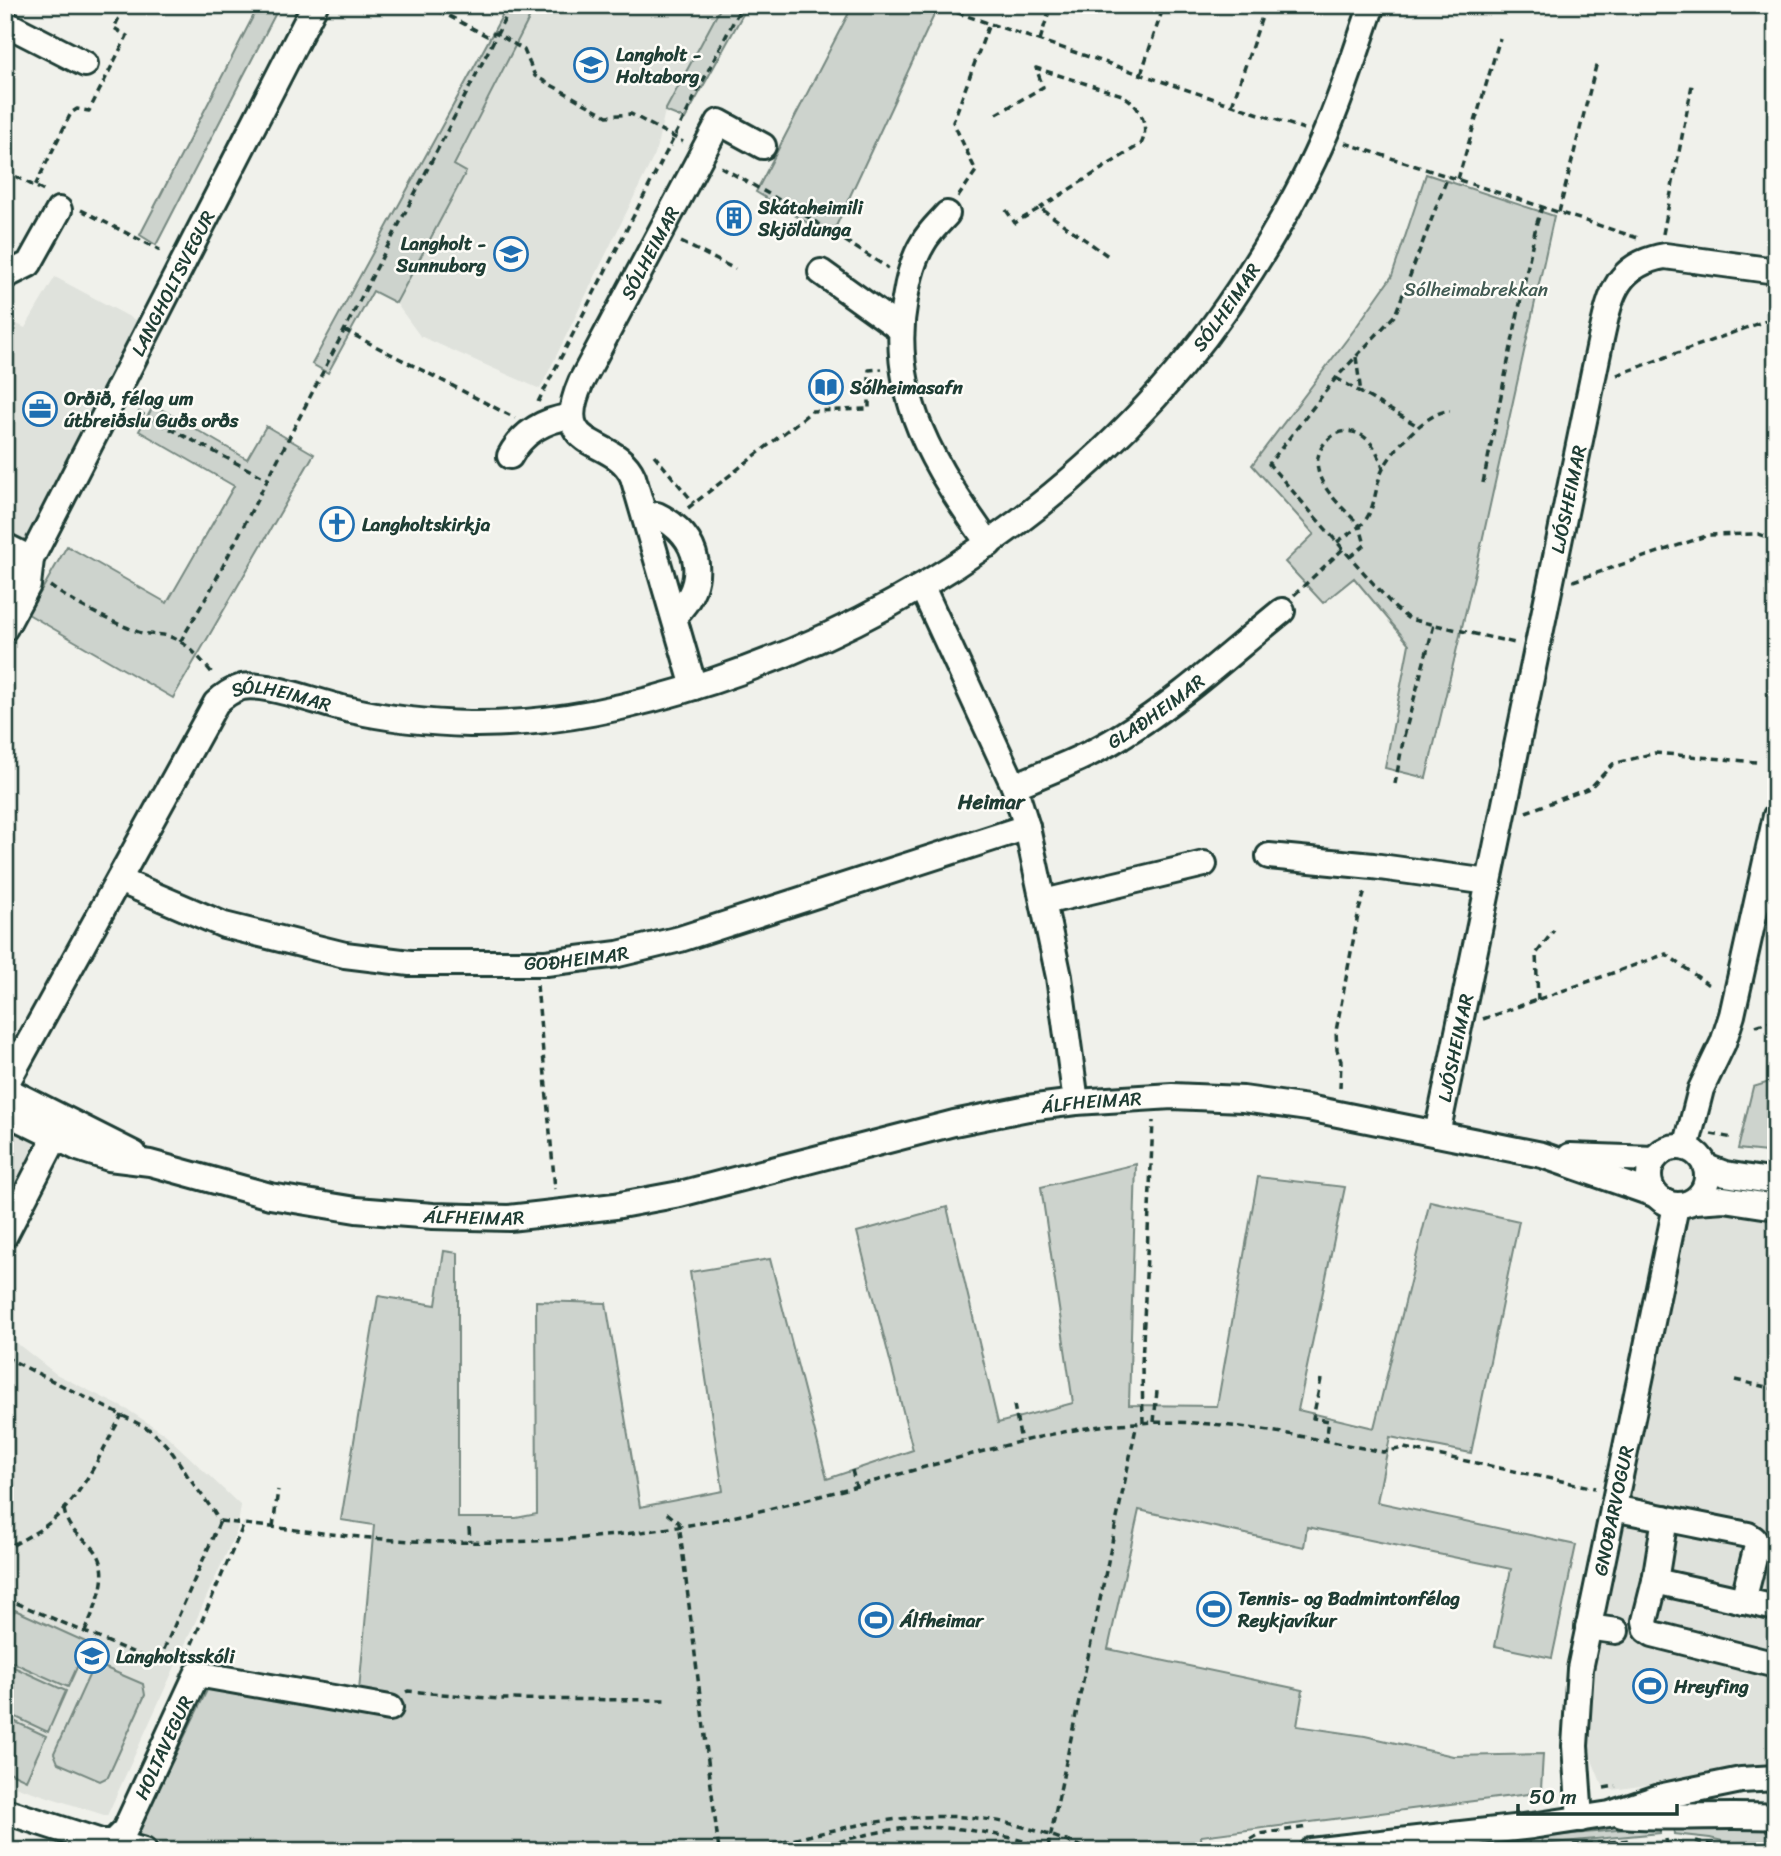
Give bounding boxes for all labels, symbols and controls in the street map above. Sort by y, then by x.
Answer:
place label: Langholt - Holtaborg [615,38,701,93]
school or university icon: Langholt - Holtaborg [572,46,610,84]
place label: Skátaheimili Skjöldunga [757,191,865,246]
building icon: Skátaheimili Skjöldunga [715,199,753,237]
street label: SÓLHEIMAR [611,200,689,306]
street label: LANGHOLTSVEGUR [122,204,224,362]
place label: Langholt - Sunnuborg [395,227,486,282]
school or university icon: Langholt - Sunnuborg [492,235,530,273]
street label: SÓLHEIMAR [1184,256,1269,359]
park label: Sólheimabrekkan [1404,273,1548,306]
library icon: Sólheimasafn [807,368,845,406]
place label: Sólheimasafn [849,371,964,404]
place label: Orðið, félag um útbreiðslu Guðs orðs [64,382,240,437]
office icon: Orðið, félag um útbreiðslu Guðs orðs [21,390,59,428]
street label: LJÓSHEIMAR [1541,442,1596,557]
church icon: Langholtskirkja [318,505,356,543]
place label: Langholtskirkja [362,508,491,541]
street label: GLAÐHEIMAR [1101,665,1212,758]
street label: SÓLHEIMAR [225,670,335,721]
district label: Heimar [957,783,1027,821]
street label: GOÐHEIMAR [524,936,633,980]
street label: LJÓSHEIMAR [1428,991,1483,1105]
street label: ÁLFHEIMAR [1038,1082,1143,1123]
street label: ÁLFHEIMAR [421,1199,526,1235]
street label: GNOÐARVOGUR [1584,1443,1643,1579]
place label: Tennis- og Badmintonfélag Reykjavíkur [1237,1582,1461,1637]
sports icon: Tennis- og Badmintonfélag Reykjavíkur [1195,1590,1233,1628]
sports icon: Álfheimar [857,1601,895,1639]
place label: Álfheimar [899,1604,985,1637]
school or university icon: Langholtsskóli [73,1637,111,1675]
place label: Langholtsskóli [116,1640,236,1673]
sports icon: Hreyfing [1631,1667,1669,1705]
place label: Hreyfing [1673,1670,1749,1703]
street label: HOLTAVEGUR [125,1690,202,1805]
scale bar [1518,1772,1678,1816]
text: 50 m [1529,1778,1577,1816]

